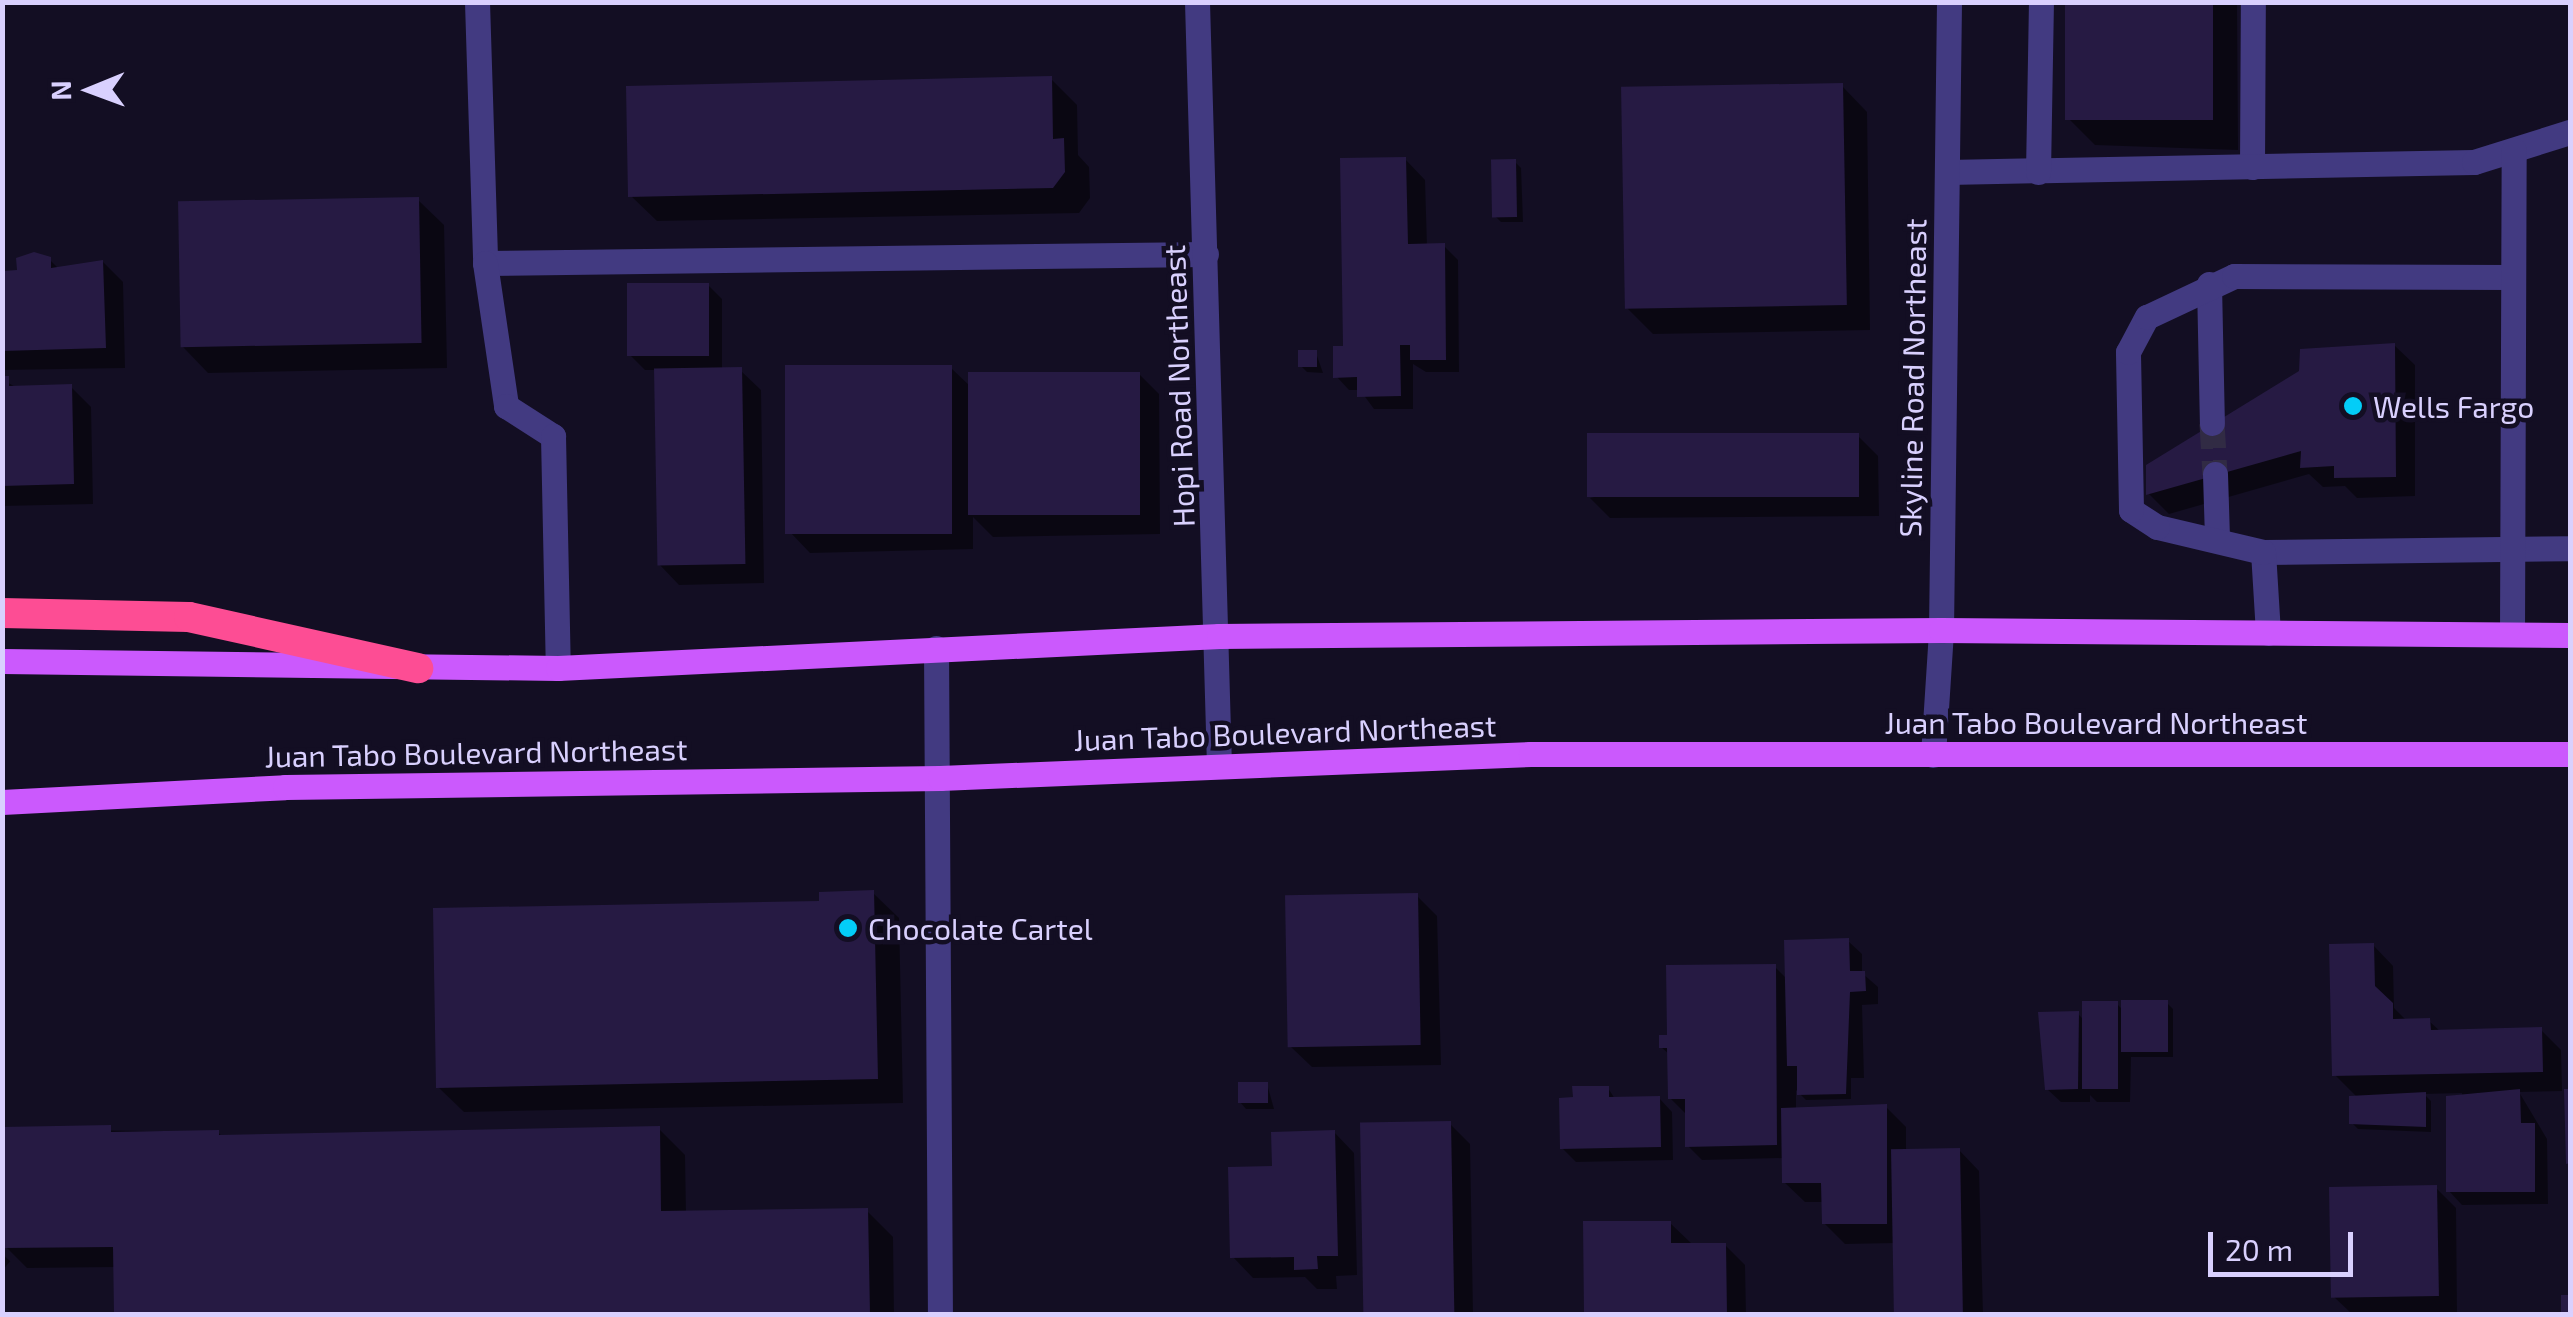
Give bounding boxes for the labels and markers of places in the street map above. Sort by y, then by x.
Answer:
place label: Wells Fargo [2373,388,2534,424]
marker: Wells Fargo [2342,395,2364,417]
place label: Chocolate Cartel [868,910,1093,946]
marker: Chocolate Cartel [837,917,859,939]

